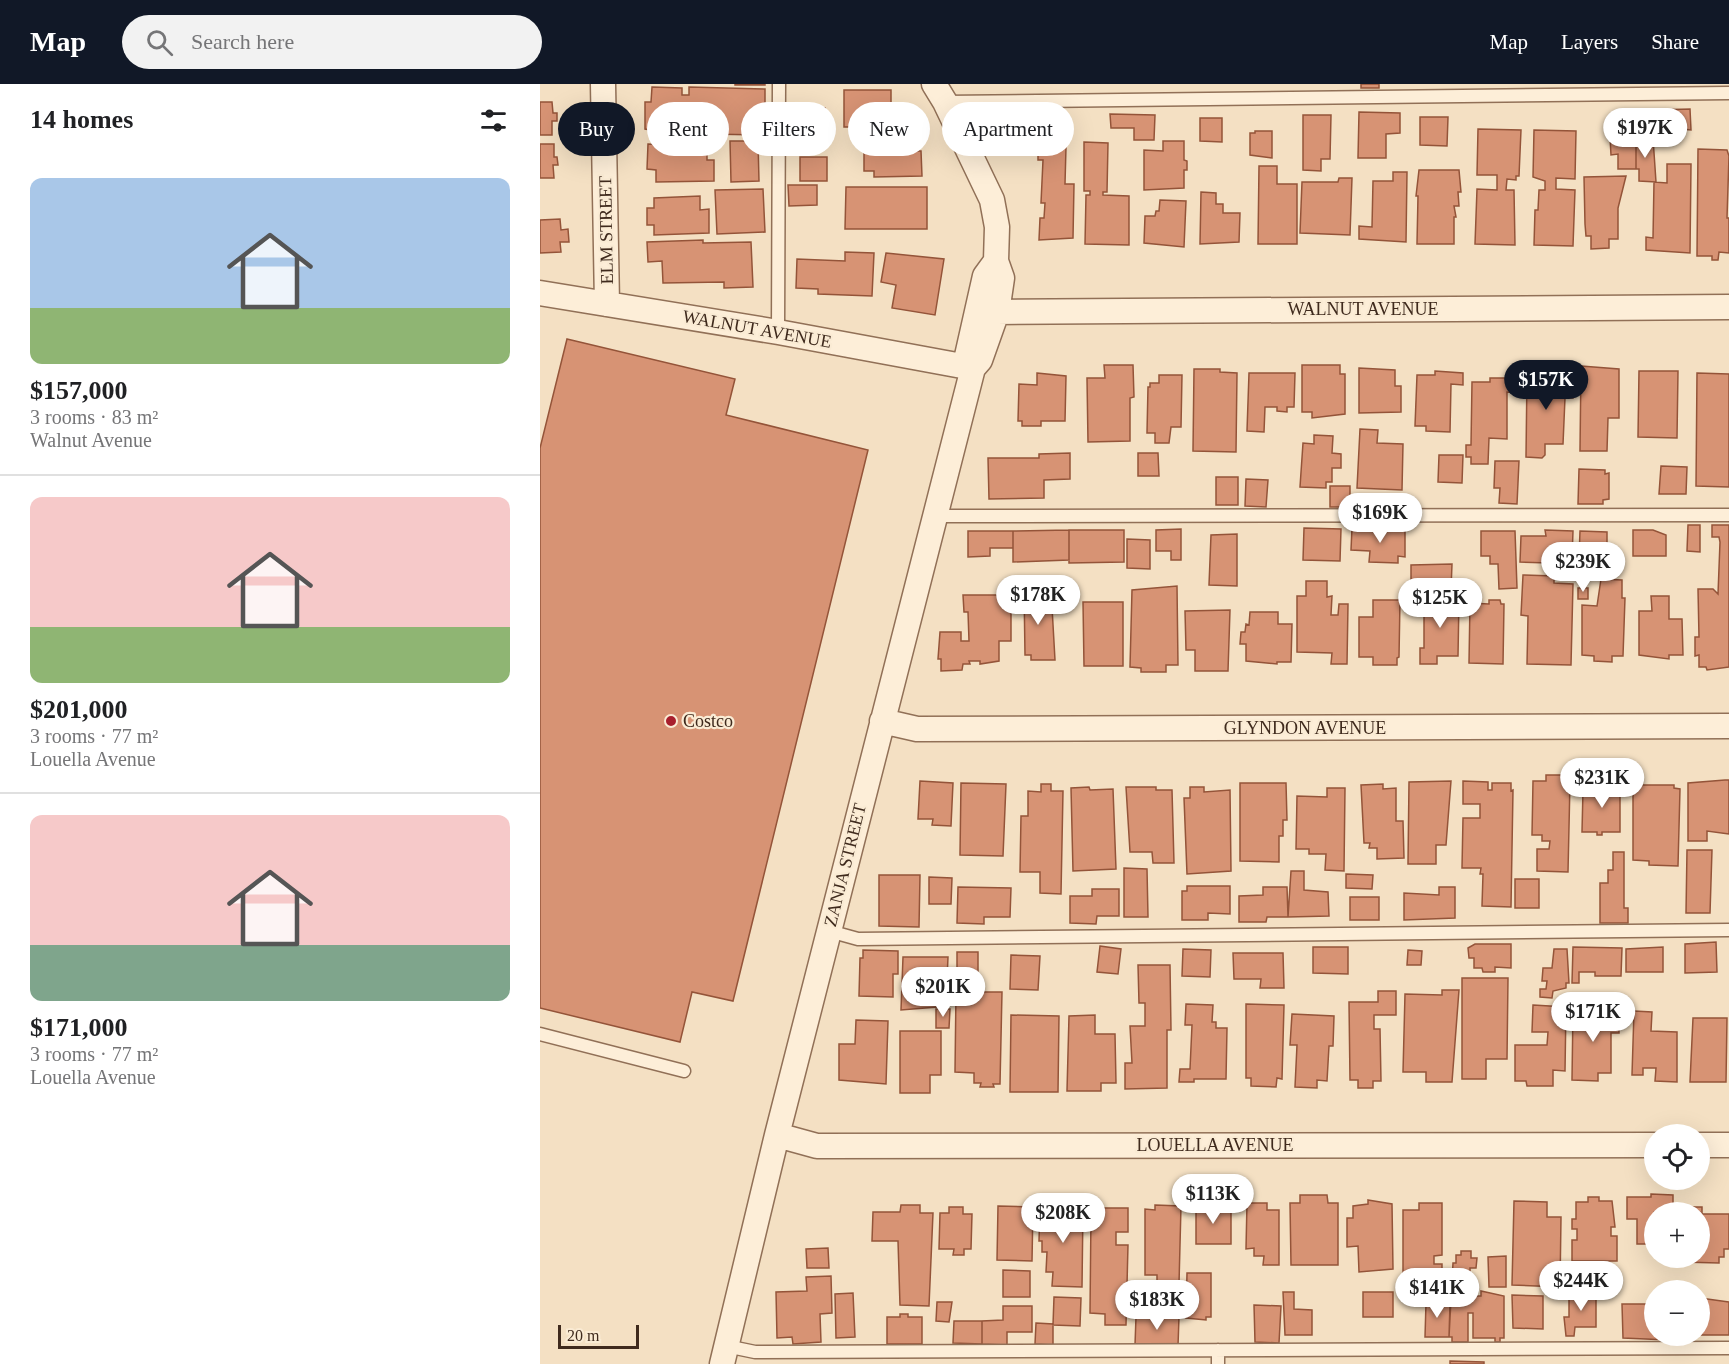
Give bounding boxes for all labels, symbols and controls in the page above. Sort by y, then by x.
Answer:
search box [122,15,542,69]
text: Map [30,26,86,57]
icon: search [143,26,176,59]
text: Search here [191,29,294,54]
text: Map [1490,30,1528,54]
text: Layers [1561,30,1618,54]
text: Share [1651,30,1699,54]
chip: Buy [558,102,635,156]
chip: Rent [647,102,729,156]
chip: Filters [741,102,836,156]
chip: New [848,102,930,156]
chip: Apartment [942,102,1074,156]
icon: filters [477,104,510,137]
text: 14 homes [30,105,133,134]
pin: $197K [1603,108,1687,159]
text: $197K [1617,116,1673,138]
street label: ELM STREET [595,176,617,284]
icon: home [216,217,324,325]
street label: WALNUT AVENUE [1288,299,1438,319]
street label: WALNUT AVENUE [681,306,833,352]
pin: $157K [1504,360,1588,411]
text: $157K [1518,368,1574,390]
text: $157,000 [30,376,128,405]
text: 3 rooms · 83 m² [30,406,158,428]
text: Walnut Avenue [30,429,152,451]
pin: $169K [1338,493,1422,544]
text: $169K [1352,501,1408,523]
icon: home [216,536,324,644]
pin: $239K [1541,542,1625,593]
text: $239K [1555,550,1611,572]
pin: $178K [996,575,1080,626]
pin: $125K [1398,578,1482,629]
text: $178K [1010,583,1066,605]
text: $125K [1412,586,1468,608]
text: $201,000 [30,695,128,724]
place label: Costco [683,711,733,731]
marker: Costco [664,714,678,728]
street label: GLYNDON AVENUE [1224,718,1386,738]
text: 3 rooms · 77 m² [30,725,158,747]
text: Louella Avenue [30,748,156,770]
pin: $231K [1560,758,1644,809]
text: $231K [1574,766,1630,788]
street label: ZANJA STREET [820,801,870,929]
icon: home [216,854,324,962]
pin: $201K [901,967,985,1018]
text: $201K [915,975,971,997]
pin: $171K [1551,992,1635,1043]
text: $171K [1565,1000,1621,1022]
text: $171,000 [30,1013,128,1042]
text: 3 rooms · 77 m² [30,1043,158,1065]
text: Louella Avenue [30,1066,156,1088]
map controls [1644,1124,1710,1346]
button: locate [1644,1124,1710,1190]
street label: LOUELLA AVENUE [1136,1135,1294,1155]
pin: $113K [1171,1174,1255,1225]
text: $113K [1186,1182,1240,1204]
pin: $208K [1021,1193,1105,1244]
text: $208K [1035,1201,1091,1223]
button: + [1644,1202,1710,1268]
pin: $244K [1539,1261,1623,1312]
pin: $141K [1395,1268,1479,1319]
text: $244K [1553,1269,1609,1291]
text: $141K [1409,1276,1465,1298]
pin: $183K [1115,1280,1199,1331]
button: − [1644,1280,1710,1346]
text: $183K [1129,1288,1185,1310]
scale bar [558,1322,639,1350]
text: 20 m [567,1327,599,1344]

